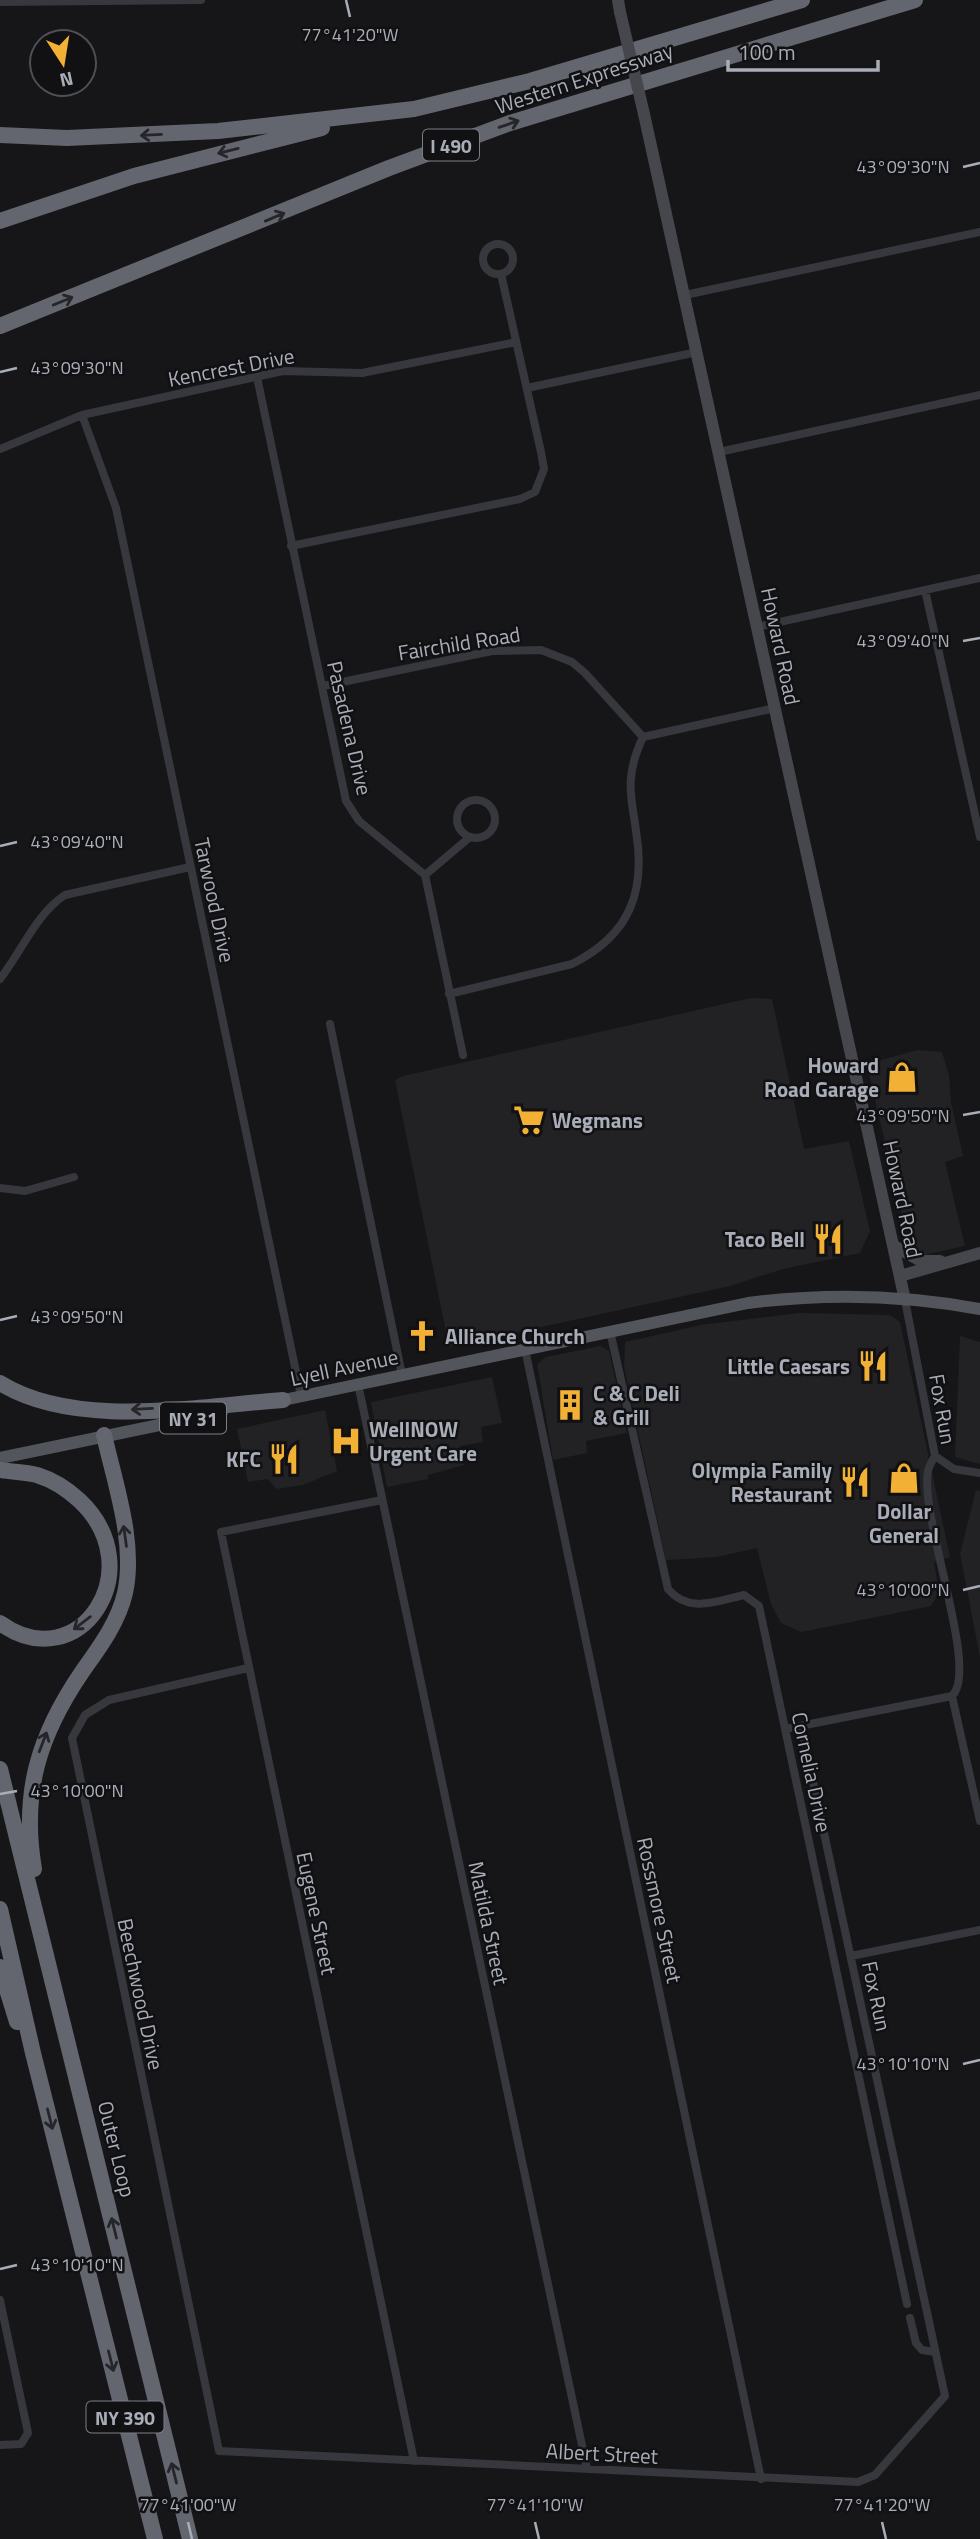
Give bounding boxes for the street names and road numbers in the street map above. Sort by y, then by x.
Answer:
street label: Western Expressway [491,34,677,122]
road number: I 490 [423,130,479,160]
street label: Kencrest Drive [165,339,297,395]
street label: Howard Road [753,584,809,708]
street label: Fairchild Road [395,618,523,668]
street label: Pasadena Drive [319,658,381,798]
street label: Tarwood Drive [186,835,244,965]
street label: Howard Road [875,1137,931,1261]
street label: Lyell Avenue [287,1340,401,1394]
street label: Fox Run [921,1371,965,1447]
road number: NY 31 [160,1402,226,1434]
street label: Cornelia Drive [784,1709,840,1835]
street label: Rossmore Street [629,1834,691,1987]
street label: Eugene Street [288,1849,346,1978]
street label: Matilda Street [460,1858,518,1988]
street label: Beechwood Drive [109,1915,173,2073]
street label: Fox Run [854,1958,900,2034]
street label: Outer Loop [90,2098,144,2200]
road number: NY 390 [86,2402,164,2432]
street label: Albert Street [545,2434,660,2472]

